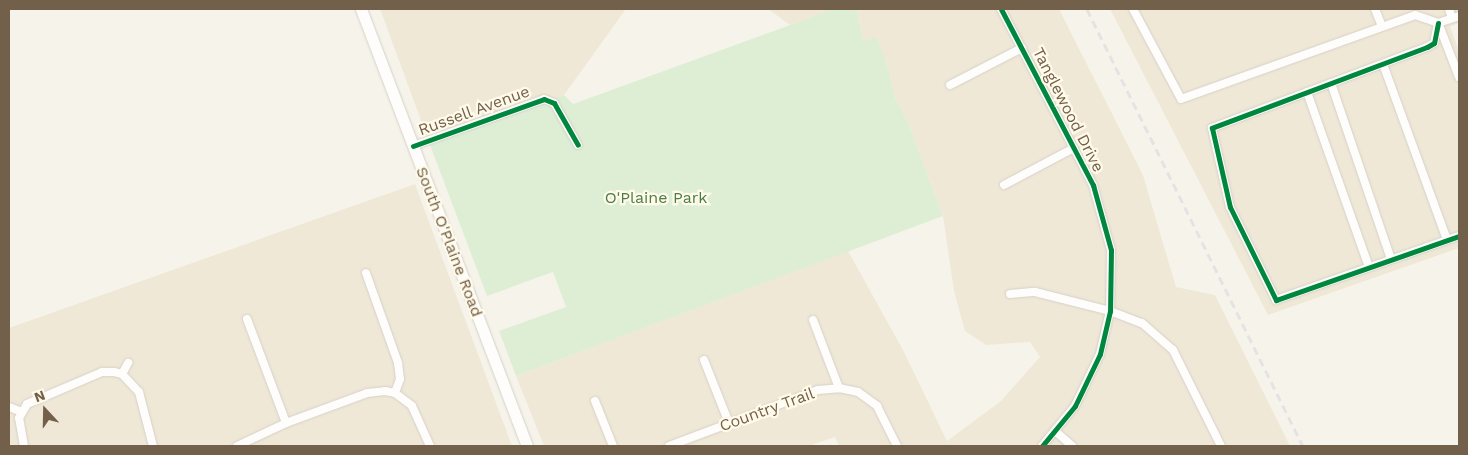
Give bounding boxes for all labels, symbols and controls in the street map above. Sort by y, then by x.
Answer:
street label: Tanglewood Drive [1028,45,1108,175]
street label: Russell Avenue [415,82,533,140]
street label: South O'Plaine Road [412,164,486,320]
park label: O'Plaine Park [605,188,707,208]
street label: Country Trail [717,384,817,436]
north arrow [20,385,70,435]
text: N [32,387,47,405]

